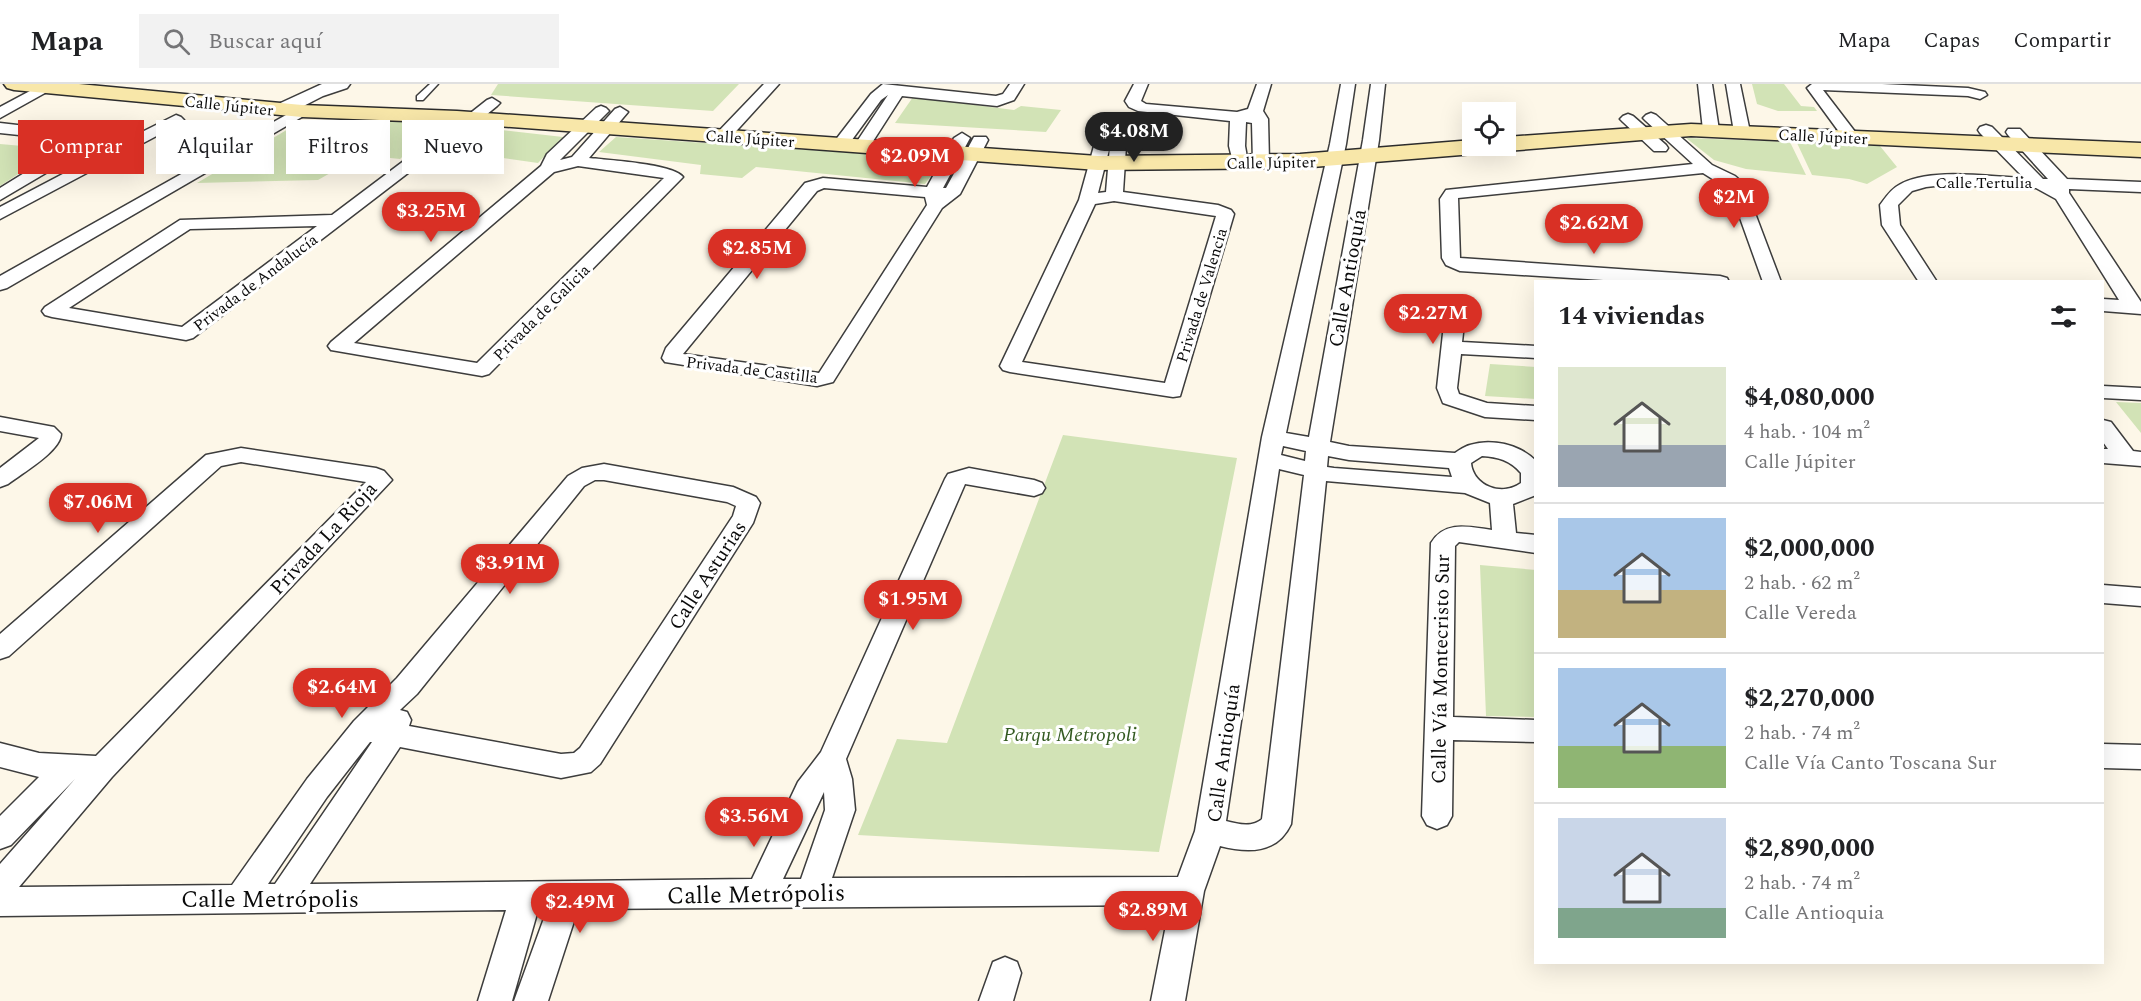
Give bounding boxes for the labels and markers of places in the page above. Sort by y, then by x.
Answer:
pin: $4.08M [1085,112,1183,163]
pin: $2.09M [866,137,964,188]
pin: $2M [1705,178,1763,229]
pin: $3.25M [382,192,480,243]
pin: $2.62M [1545,204,1643,255]
pin: $2.85M [708,229,806,280]
pin: $2.27M [1384,294,1482,345]
pin: $7.06M [49,483,147,534]
pin: $3.91M [461,544,559,595]
pin: $1.95M [864,580,962,631]
pin: $2.64M [293,668,391,719]
pin: $3.56M [705,797,803,848]
pin: $2.49M [531,883,629,934]
pin: $2.89M [1104,891,1202,942]

